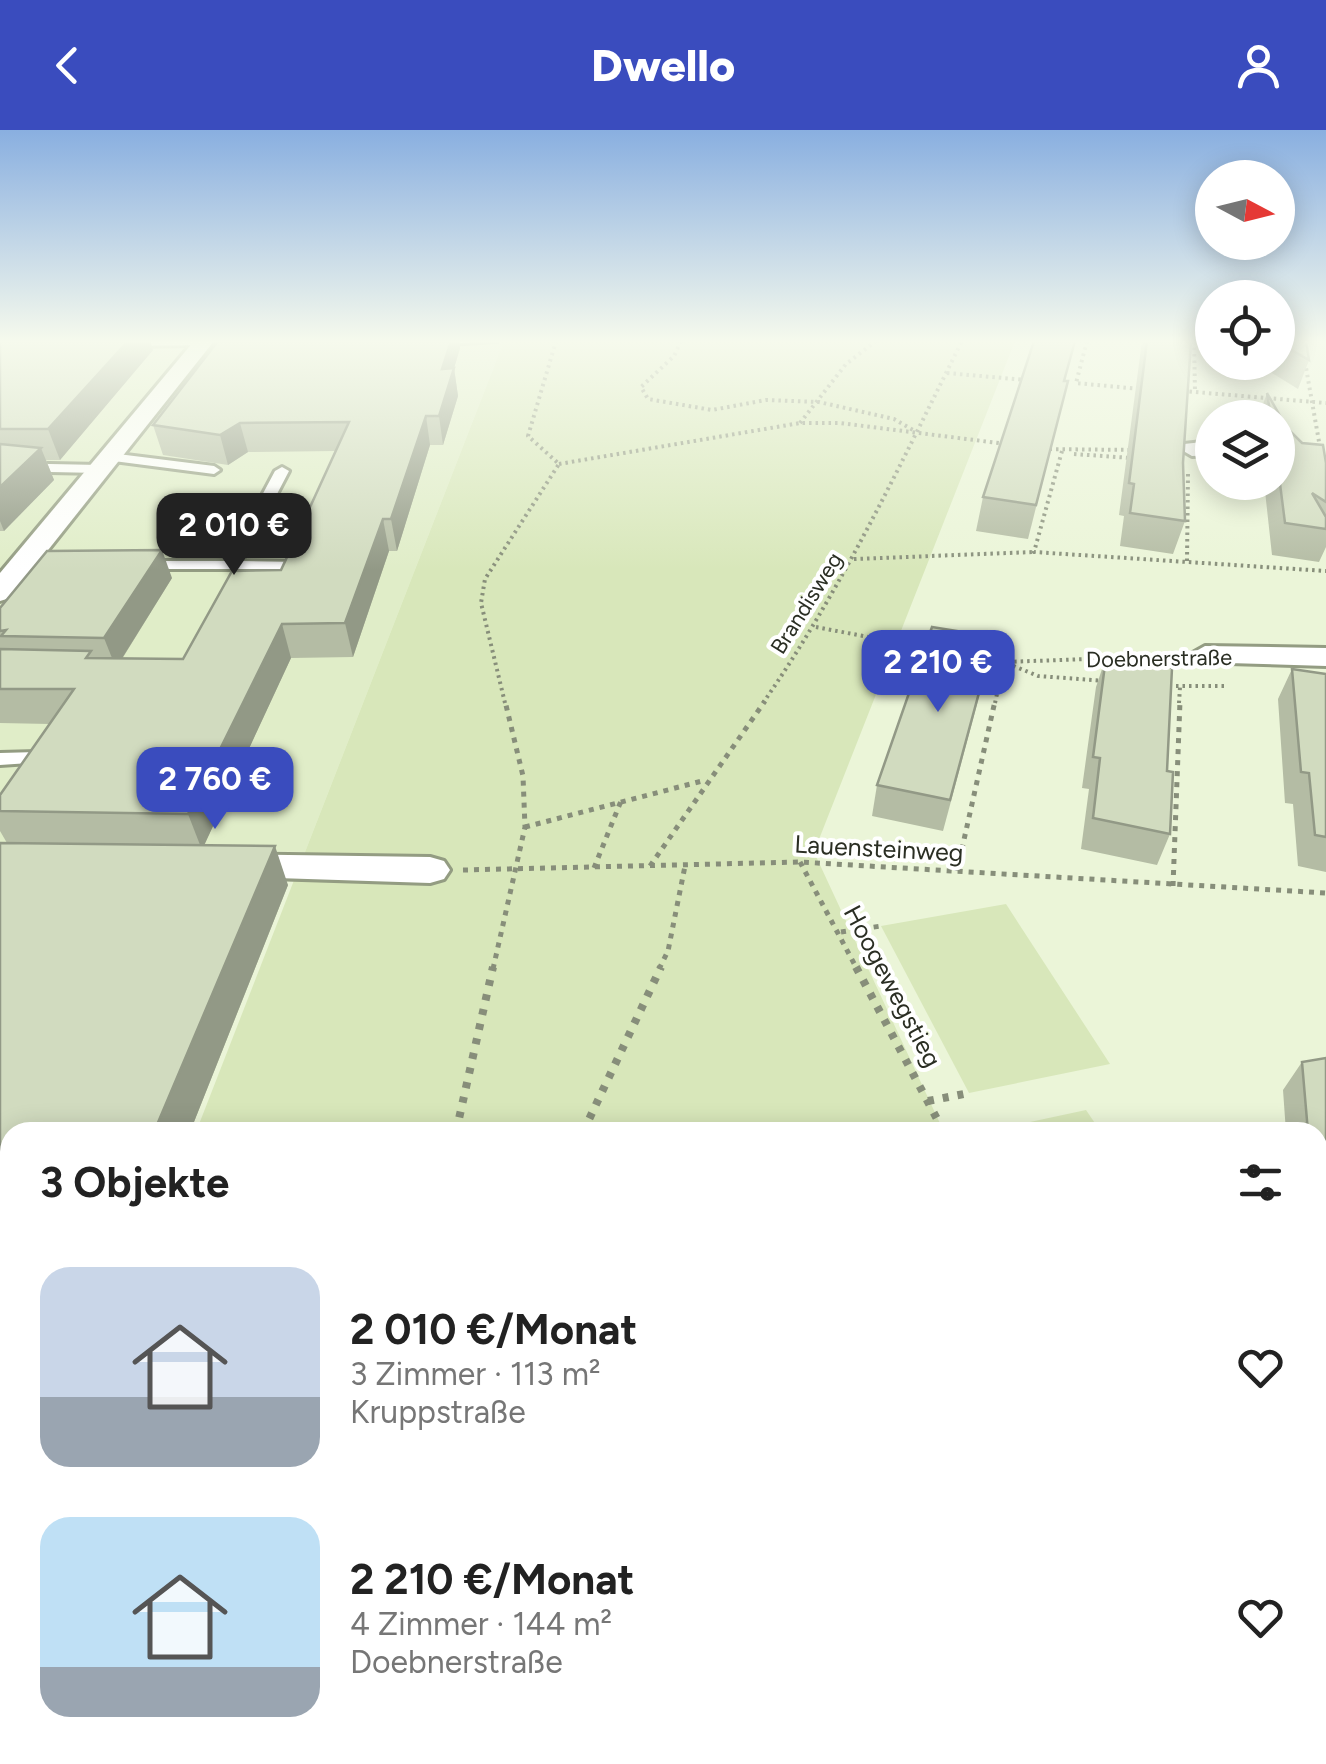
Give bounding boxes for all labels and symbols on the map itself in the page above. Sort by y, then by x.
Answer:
north arrow [1195,160,1295,260]
pin: 2 010 € [142,493,326,578]
street label: Brandisweg [765,548,848,659]
pin: 2 210 € [846,630,1030,715]
street label: Doebnerstraße [1086,644,1232,673]
pin: 2 760 € [123,747,307,832]
street label: Lauensteinweg [794,829,964,867]
street label: Hoogewegstieg [838,900,948,1072]

